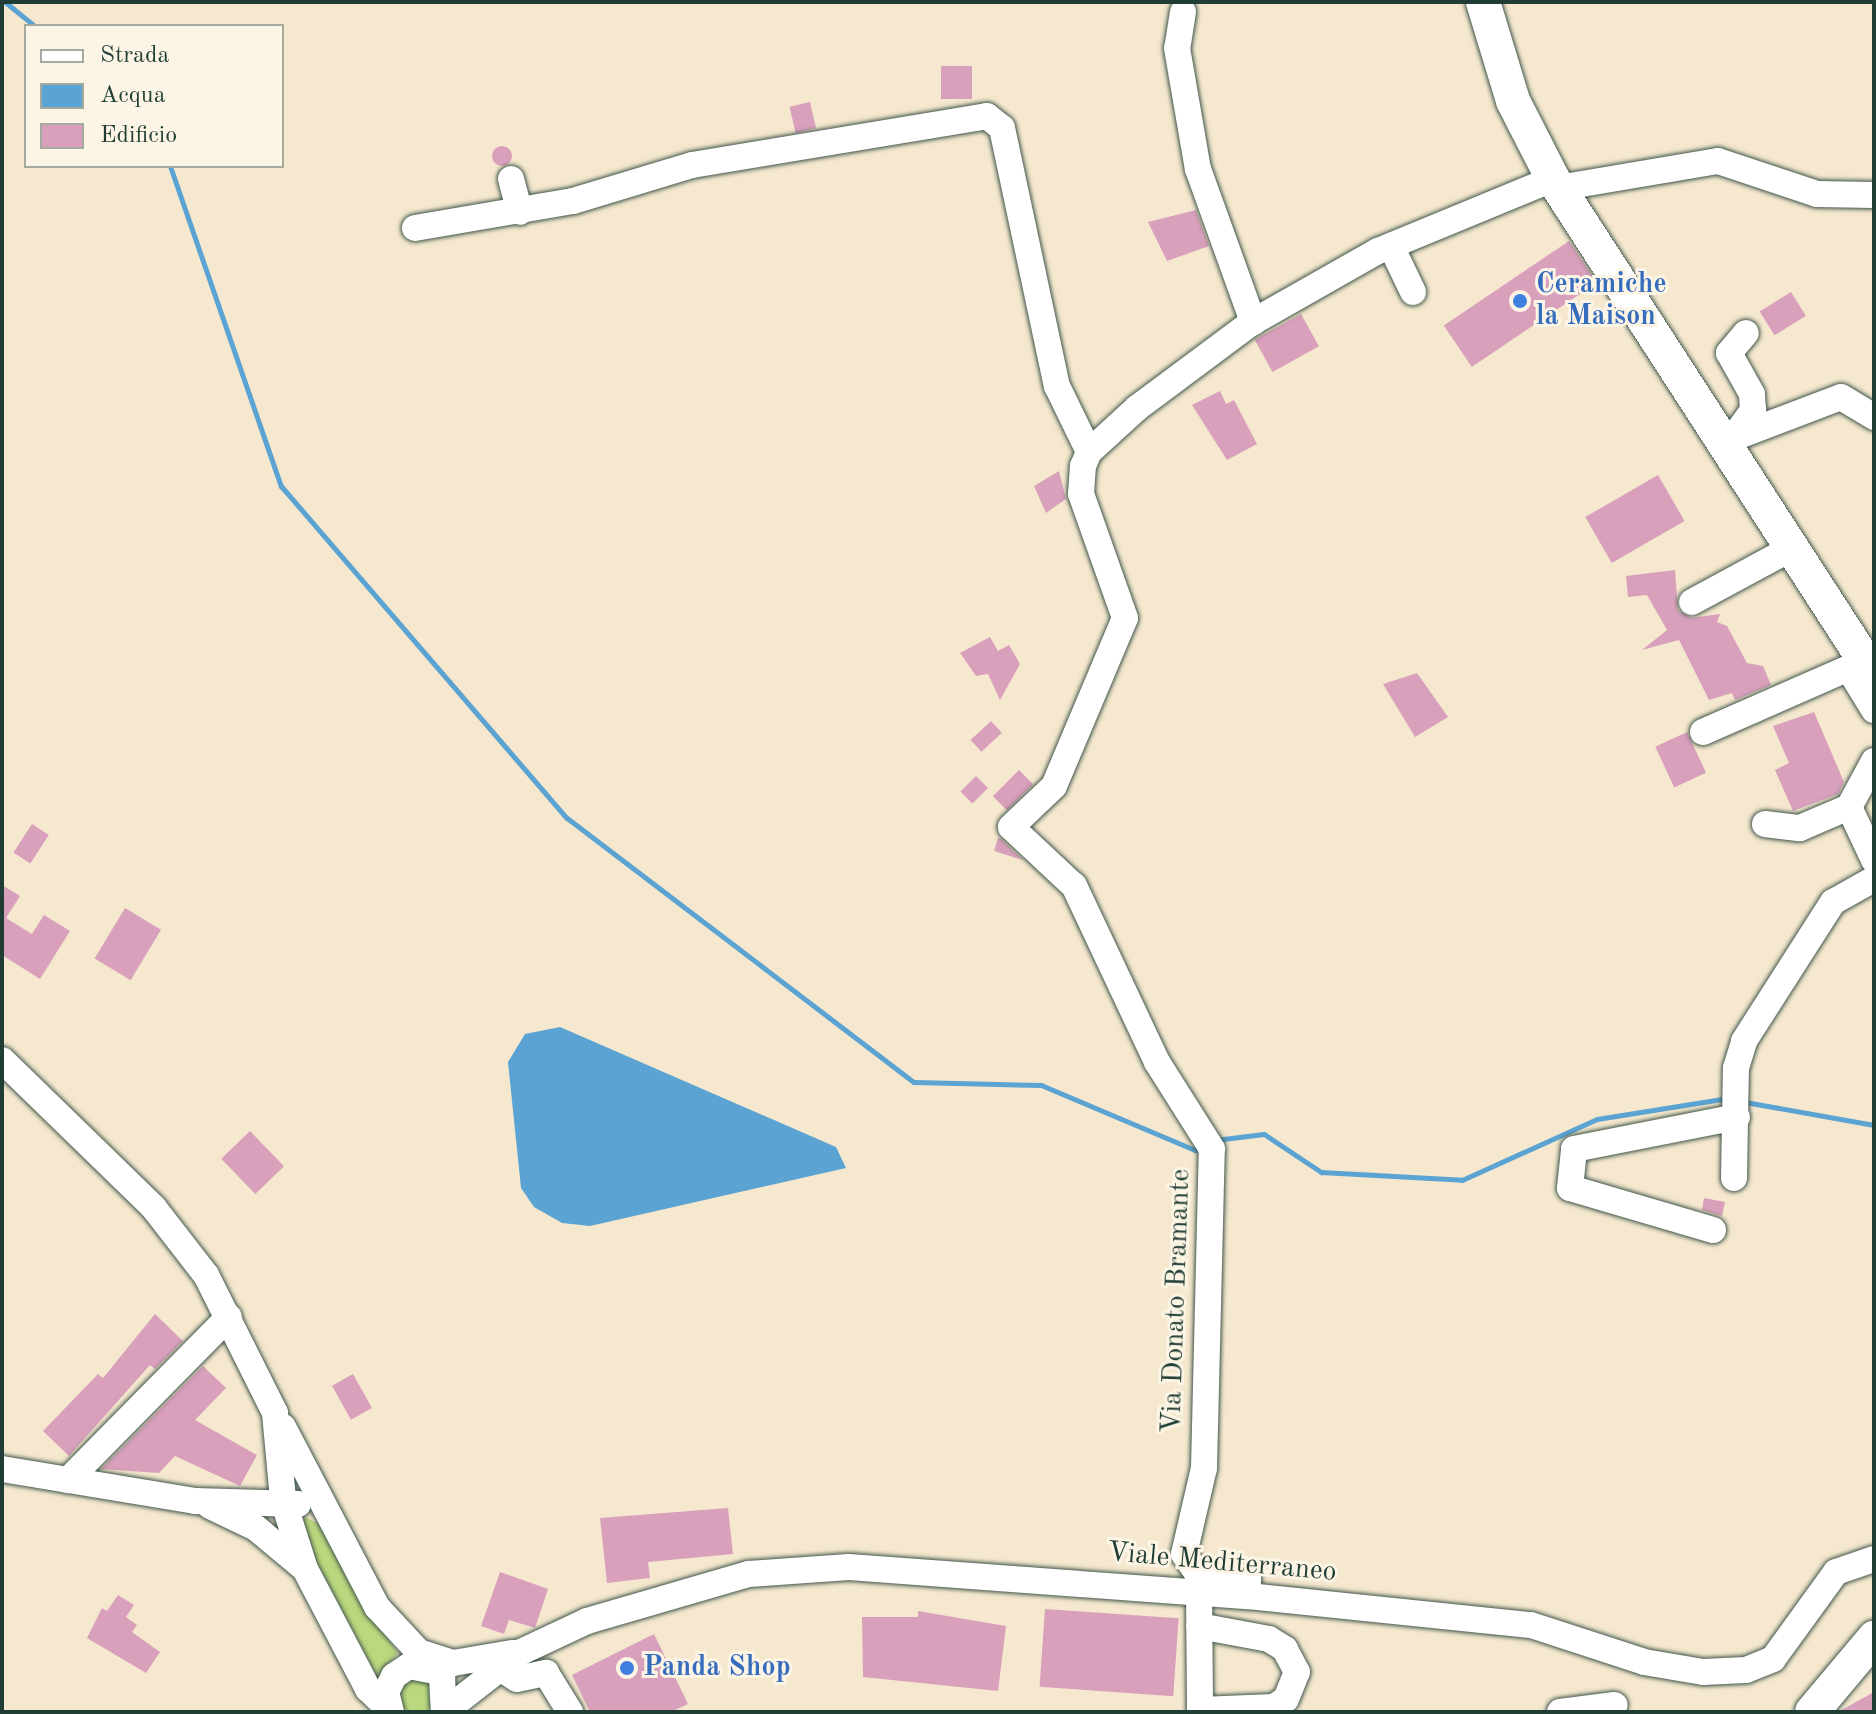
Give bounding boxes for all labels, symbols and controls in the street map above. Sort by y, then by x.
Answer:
legend [24,24,284,168]
text: Strada [100,44,169,68]
text: Acqua [100,84,166,108]
text: Edificio [100,124,177,148]
place label: Ceramiche la Maison [1536,268,1667,334]
marker: Ceramiche la Maison [1511,292,1529,310]
street label: Via Donato Bramante [1156,1168,1198,1434]
street label: Viale Mediterraneo [1106,1536,1338,1590]
place label: Panda Shop [643,1651,791,1685]
marker: Panda Shop [618,1659,636,1677]

